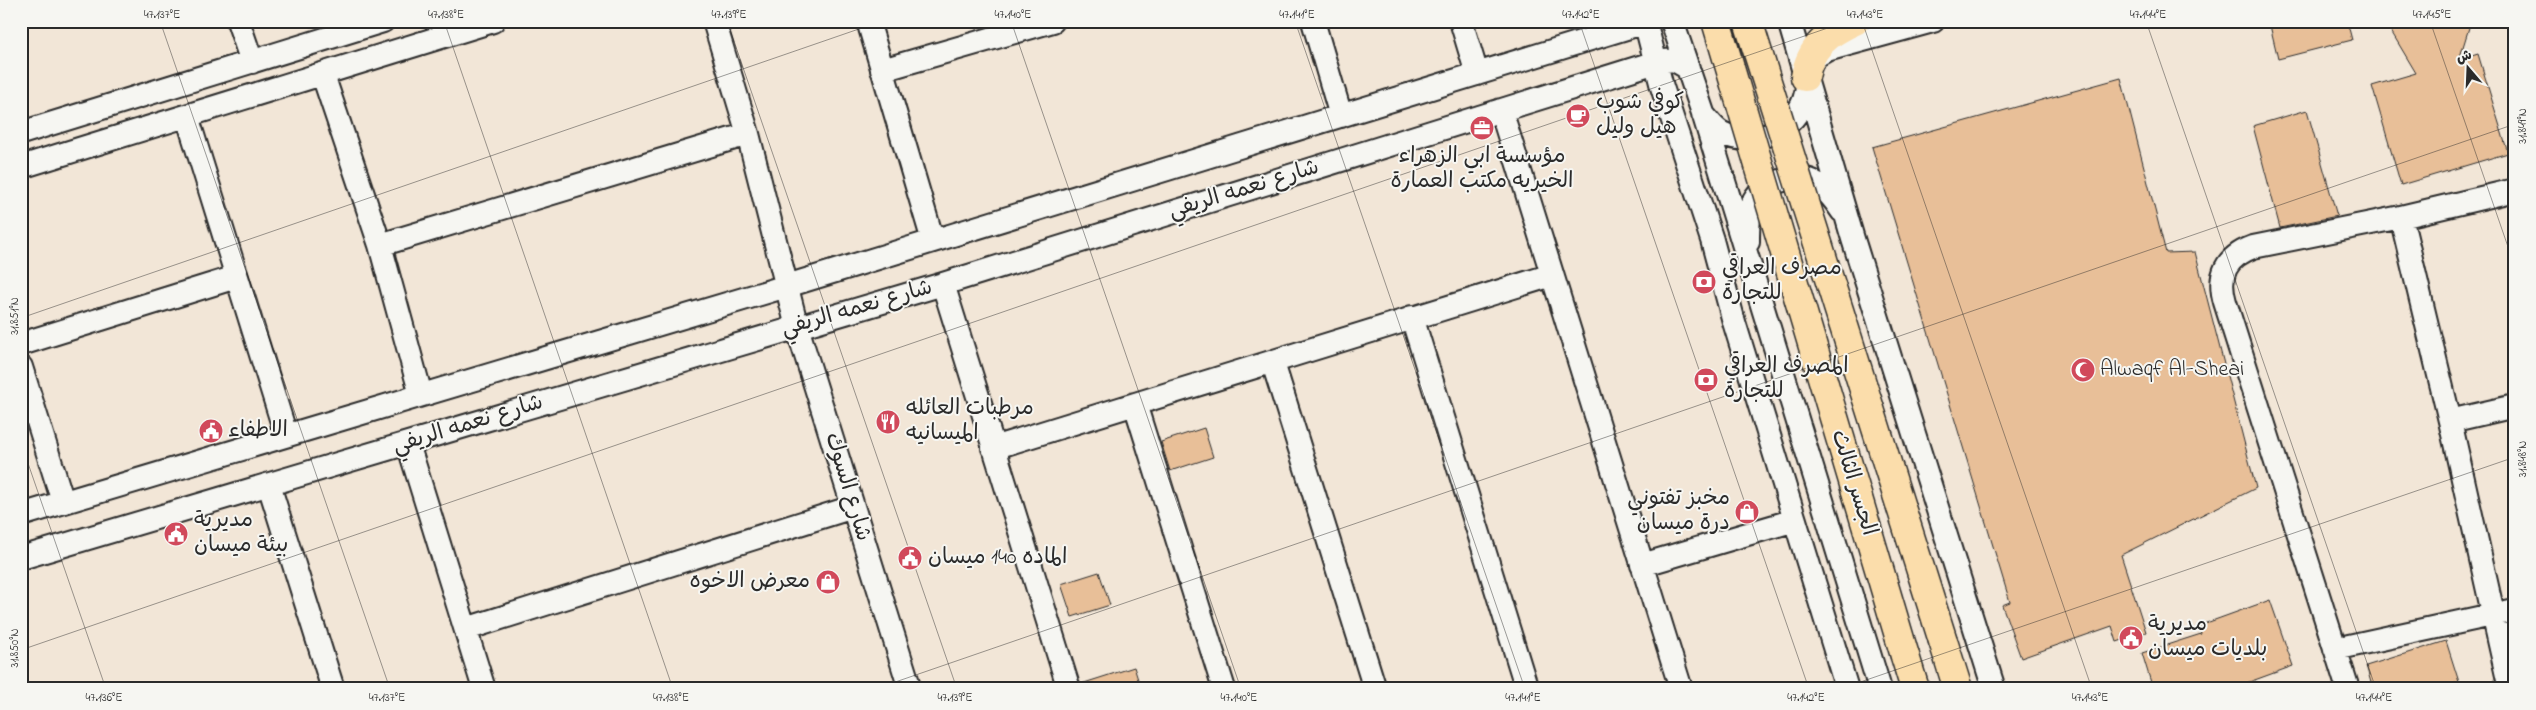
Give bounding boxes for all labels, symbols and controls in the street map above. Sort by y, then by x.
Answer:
text: 47.137°E [144,6,180,24]
text: 47.138°E [428,6,464,24]
text: 47.139°E [711,6,747,24]
text: 47.140°E [995,6,1031,24]
text: 47.141°E [1279,6,1315,24]
text: 47.142°E [1562,6,1600,24]
text: 47.143°E [1847,6,1883,24]
text: 47.144°E [2130,6,2166,24]
text: 47.145°E [2413,6,2451,24]
north arrow [2444,42,2494,92]
text: ش [2454,45,2475,70]
place label: كوفي شوب هيل وليل [1596,87,1684,144]
cafe icon: كوفي شوب هيل وليل [1565,103,1591,129]
text: 31.849°N [2514,108,2532,144]
office icon: مؤسسة ابي الزهراء الخيريه مكتب العمارة [1469,115,1495,141]
place label: مؤسسة ابي الزهراء الخيريه مكتب العمارة [1391,141,1573,198]
street label: شارع نعمه الريفي [1165,152,1324,229]
place label: مصرف العراقي للتجارة [1722,253,1842,310]
bank icon: مصرف العراقي للتجارة [1691,269,1717,295]
street label: شارع نعمه الريفي [778,272,937,347]
text: 31.851°N [6,297,24,335]
place label: المصرف العراقي للتجارة [1724,351,1849,408]
place label: Alwaqf Al-Sheai [2100,354,2244,386]
mosque icon: Alwaqf Al-Sheai [2070,357,2096,383]
bank icon: المصرف العراقي للتجارة [1693,367,1719,393]
street label: شارع نعمه الريفي [389,387,548,464]
place label: مرطبات العائله الميسانيه [906,393,1034,450]
restaurant icon: مرطبات العائله الميسانيه [875,409,901,435]
place label: الاطفاء [228,415,288,447]
public building icon: الاطفاء [198,418,224,444]
street label: الجسر الثالث [1822,426,1884,540]
street label: شارع السوك [815,429,879,545]
text: 31.848°N [2514,441,2532,477]
place label: مخبز تفتوني درة ميسان [1627,483,1730,540]
shop icon: مخبز تفتوني درة ميسان [1734,499,1760,525]
place label: مديرية بيئة ميسان [194,505,288,562]
public building icon: مديرية بيئة ميسان [163,521,189,547]
place label: الماده 140 ميسان [928,542,1067,574]
public building icon: الماده 140 ميسان [897,545,923,571]
place label: معرض الاخوه [690,566,810,598]
shop icon: معرض الاخوه [815,569,841,595]
place label: مديرية بلديات ميسان [2148,609,2267,666]
public building icon: مديرية بلديات ميسان [2118,625,2144,651]
text: 31.850°N [6,628,24,668]
text: 47.136°E [86,689,122,707]
text: 47.137°E [369,689,405,707]
text: 47.138°E [653,689,689,707]
text: 47.139°E [937,689,973,707]
text: 47.140°E [1221,689,1257,707]
text: 47.141°E [1505,689,1541,707]
text: 47.142°E [1787,689,1825,707]
text: 47.143°E [2072,689,2108,707]
text: 47.144°E [2356,689,2392,707]

